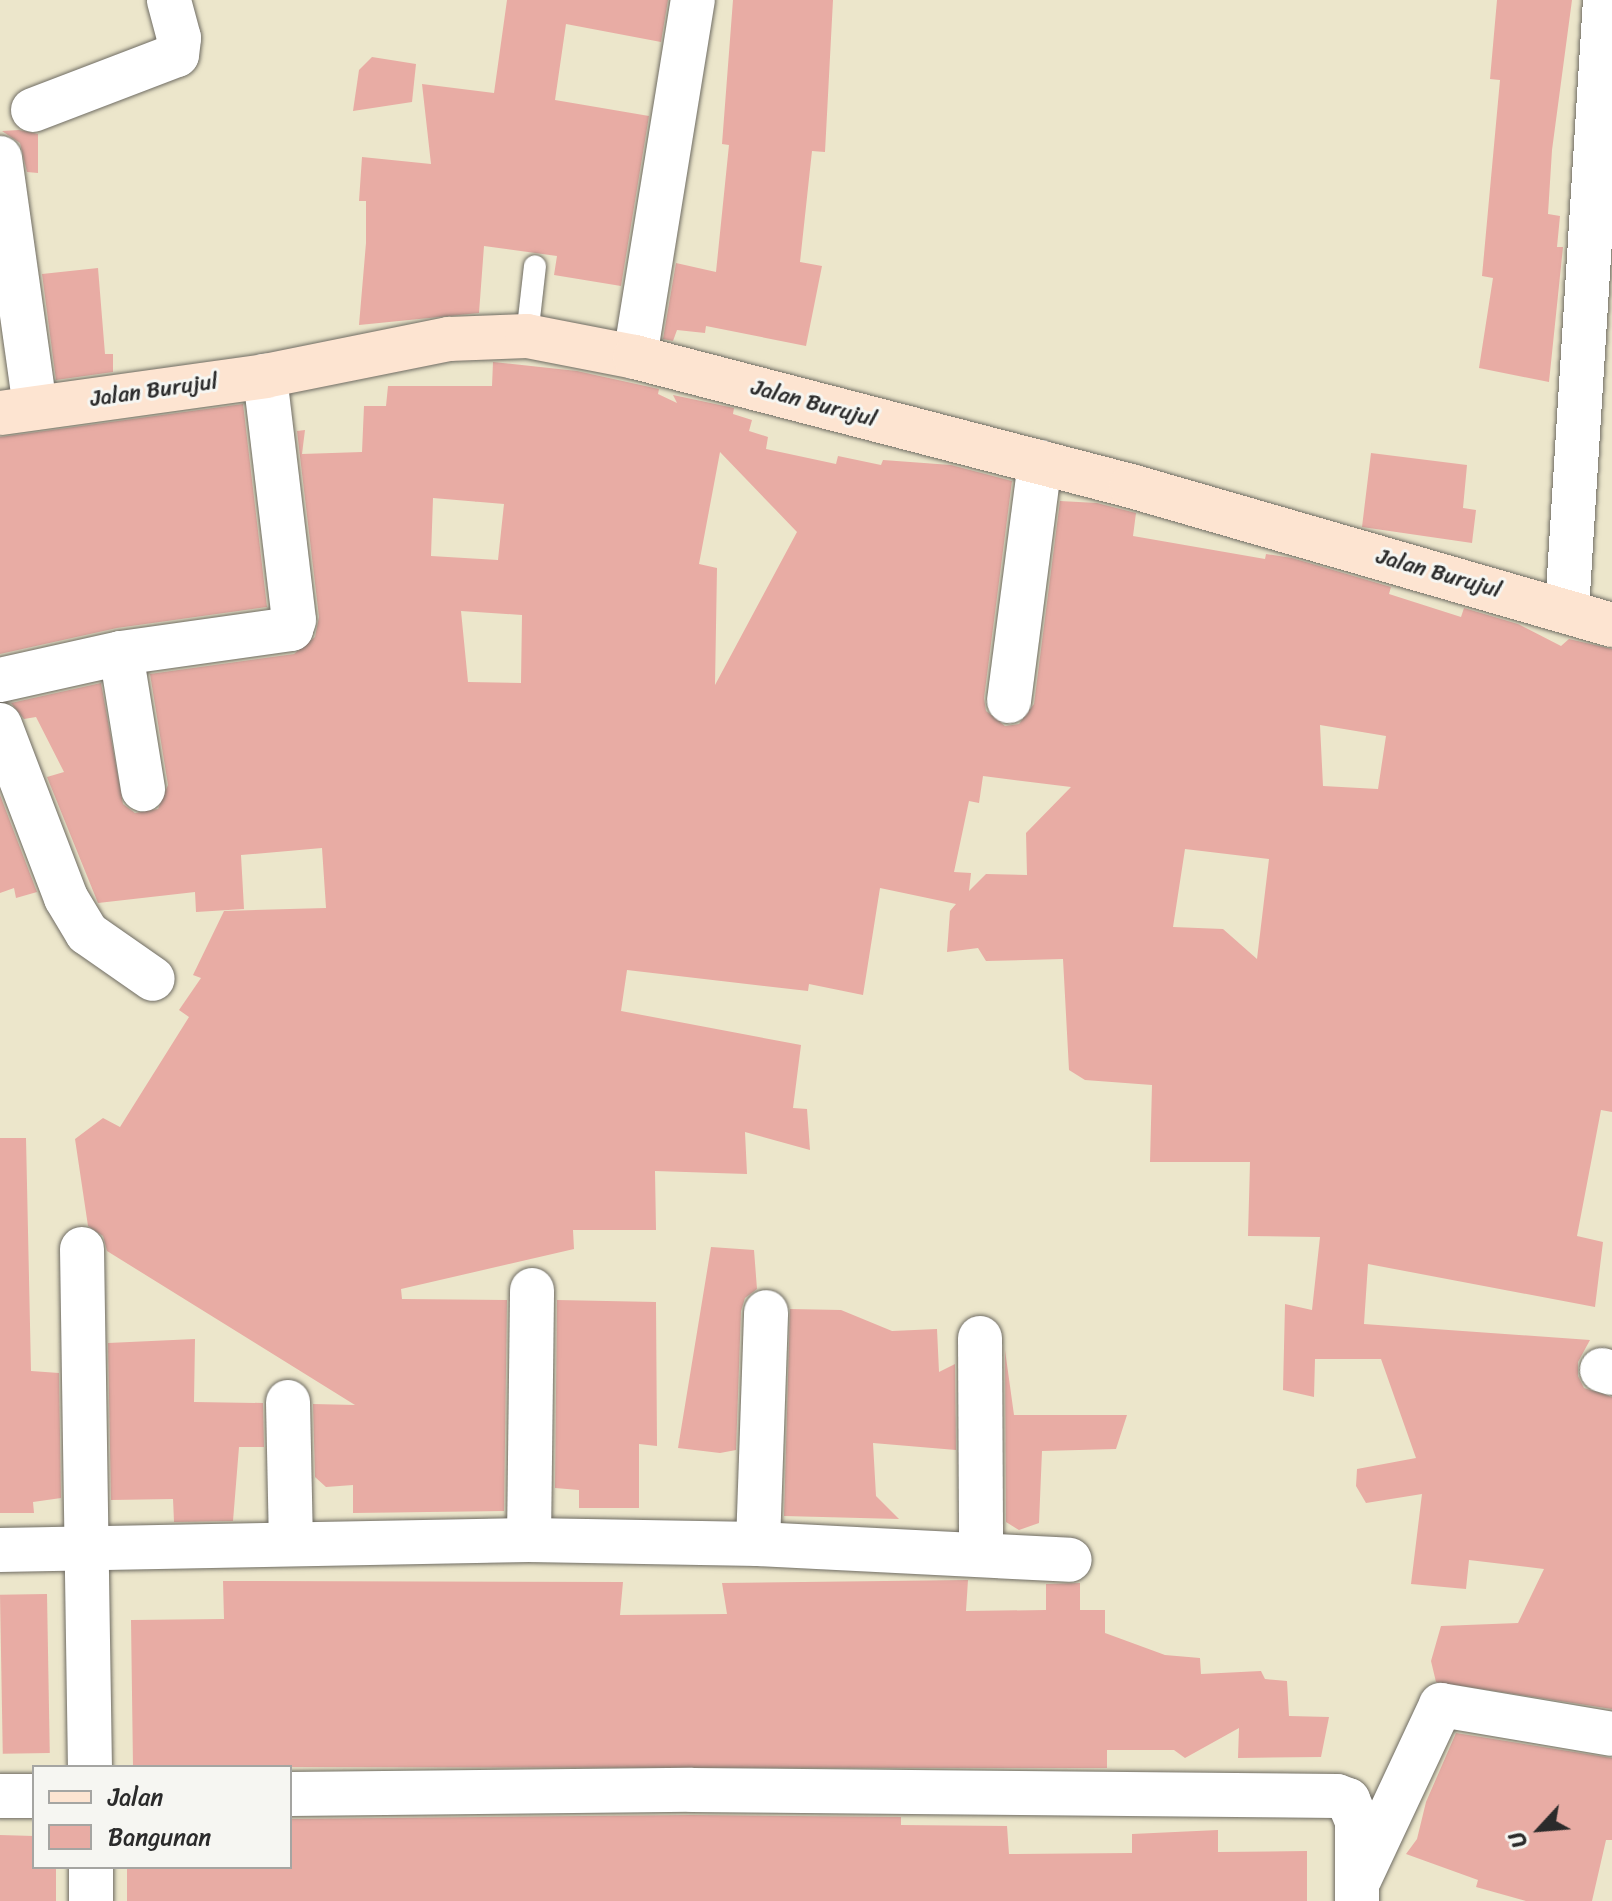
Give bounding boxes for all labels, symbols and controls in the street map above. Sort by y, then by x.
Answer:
street label: Jalan Burujul [89,368,219,412]
street label: Jalan Burujul [749,374,879,432]
street label: Jalan Burujul [1374,543,1504,603]
legend [32,1765,292,1869]
text: Jalan [108,1776,163,1818]
north arrow [1500,1789,1580,1869]
text: Bangunan [108,1816,211,1858]
text: U [1497,1825,1539,1855]

